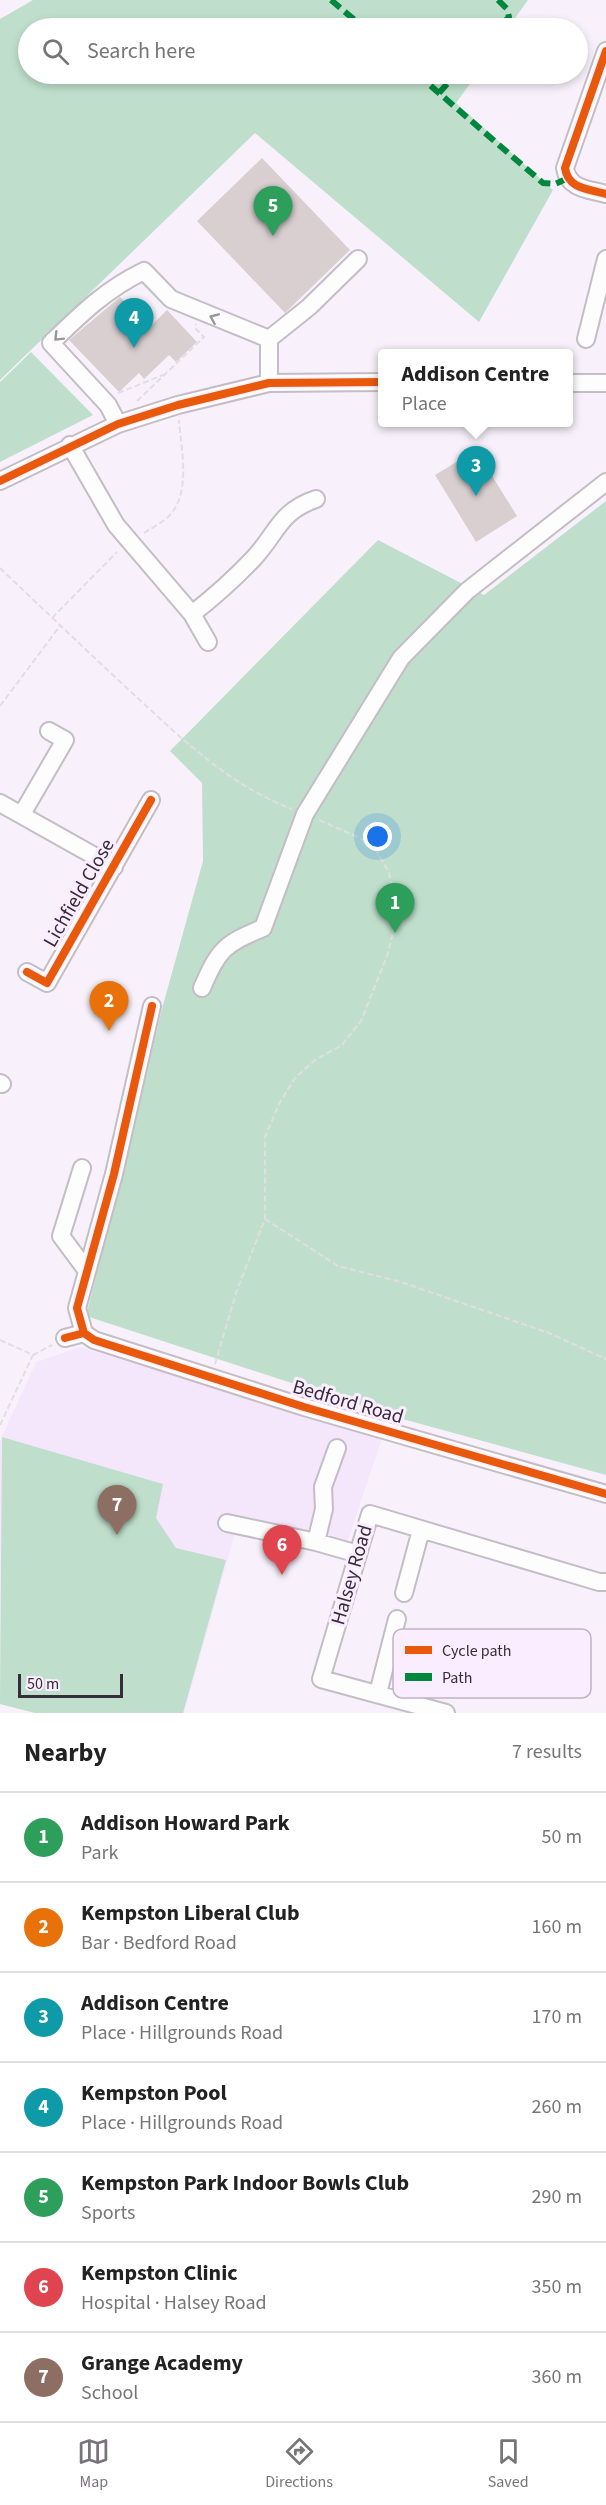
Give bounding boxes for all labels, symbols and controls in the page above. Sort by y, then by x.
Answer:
search box [18,18,588,84]
icon: search [39,35,72,68]
text: Search here [87,35,195,67]
pin: 5 [254,186,292,236]
pin: 4 [114,298,154,348]
one-way arrow [210,313,221,325]
one-way arrow [55,329,66,340]
popup [378,349,573,427]
text: Addison Centre [402,358,549,390]
text: Place [402,390,447,418]
pin: 3 [456,446,496,496]
your location [363,822,392,851]
street label: Lichfield Close [37,833,121,952]
pin: 1 [376,884,414,933]
pin: 2 [90,982,128,1031]
street label: Bedford Road [289,1373,407,1431]
pin: 7 [98,1486,136,1535]
street label: Halsey Road [324,1522,380,1628]
pin: 6 [262,1526,302,1575]
legend [393,1629,591,1698]
text: Cycle path [442,1640,511,1662]
text: Path [442,1667,472,1689]
scale bar [18,1671,123,1698]
text: 50 m [27,1673,59,1695]
text: Nearby [24,1734,107,1771]
text: 7 results [512,1738,582,1766]
text: Addison Howard Park [81,1807,289,1839]
text: 1 [38,1823,49,1851]
text: 50 m [542,1823,582,1851]
text: Park [81,1839,118,1867]
text: Kempston Liberal Club [81,1897,300,1929]
text: 2 [38,1913,49,1941]
text: 160 m [532,1913,582,1941]
text: Bar · Bedford Road [81,1929,237,1957]
text: Addison Centre [81,1987,229,2019]
text: 3 [38,2003,49,2031]
text: 170 m [532,2003,582,2031]
text: Place · Hillgrounds Road [81,2019,283,2047]
text: Kempston Pool [81,2077,227,2109]
text: 4 [38,2093,49,2121]
text: 260 m [532,2093,582,2121]
text: Place · Hillgrounds Road [81,2109,283,2137]
text: Kempston Park Indoor Bowls Club [81,2167,409,2199]
text: 5 [38,2183,49,2211]
text: 290 m [532,2183,582,2211]
text: Sports [81,2199,136,2227]
text: Kempston Clinic [81,2257,238,2289]
text: 6 [38,2273,49,2301]
text: 350 m [532,2273,582,2301]
text: Hospital · Halsey Road [81,2289,267,2317]
text: Grange Academy [81,2347,243,2379]
text: 7 [38,2363,49,2391]
text: 360 m [532,2363,582,2391]
text: School [81,2379,138,2407]
tab: Map [77,2435,110,2493]
tab: Directions [265,2435,333,2493]
tab: Saved [488,2435,529,2493]

